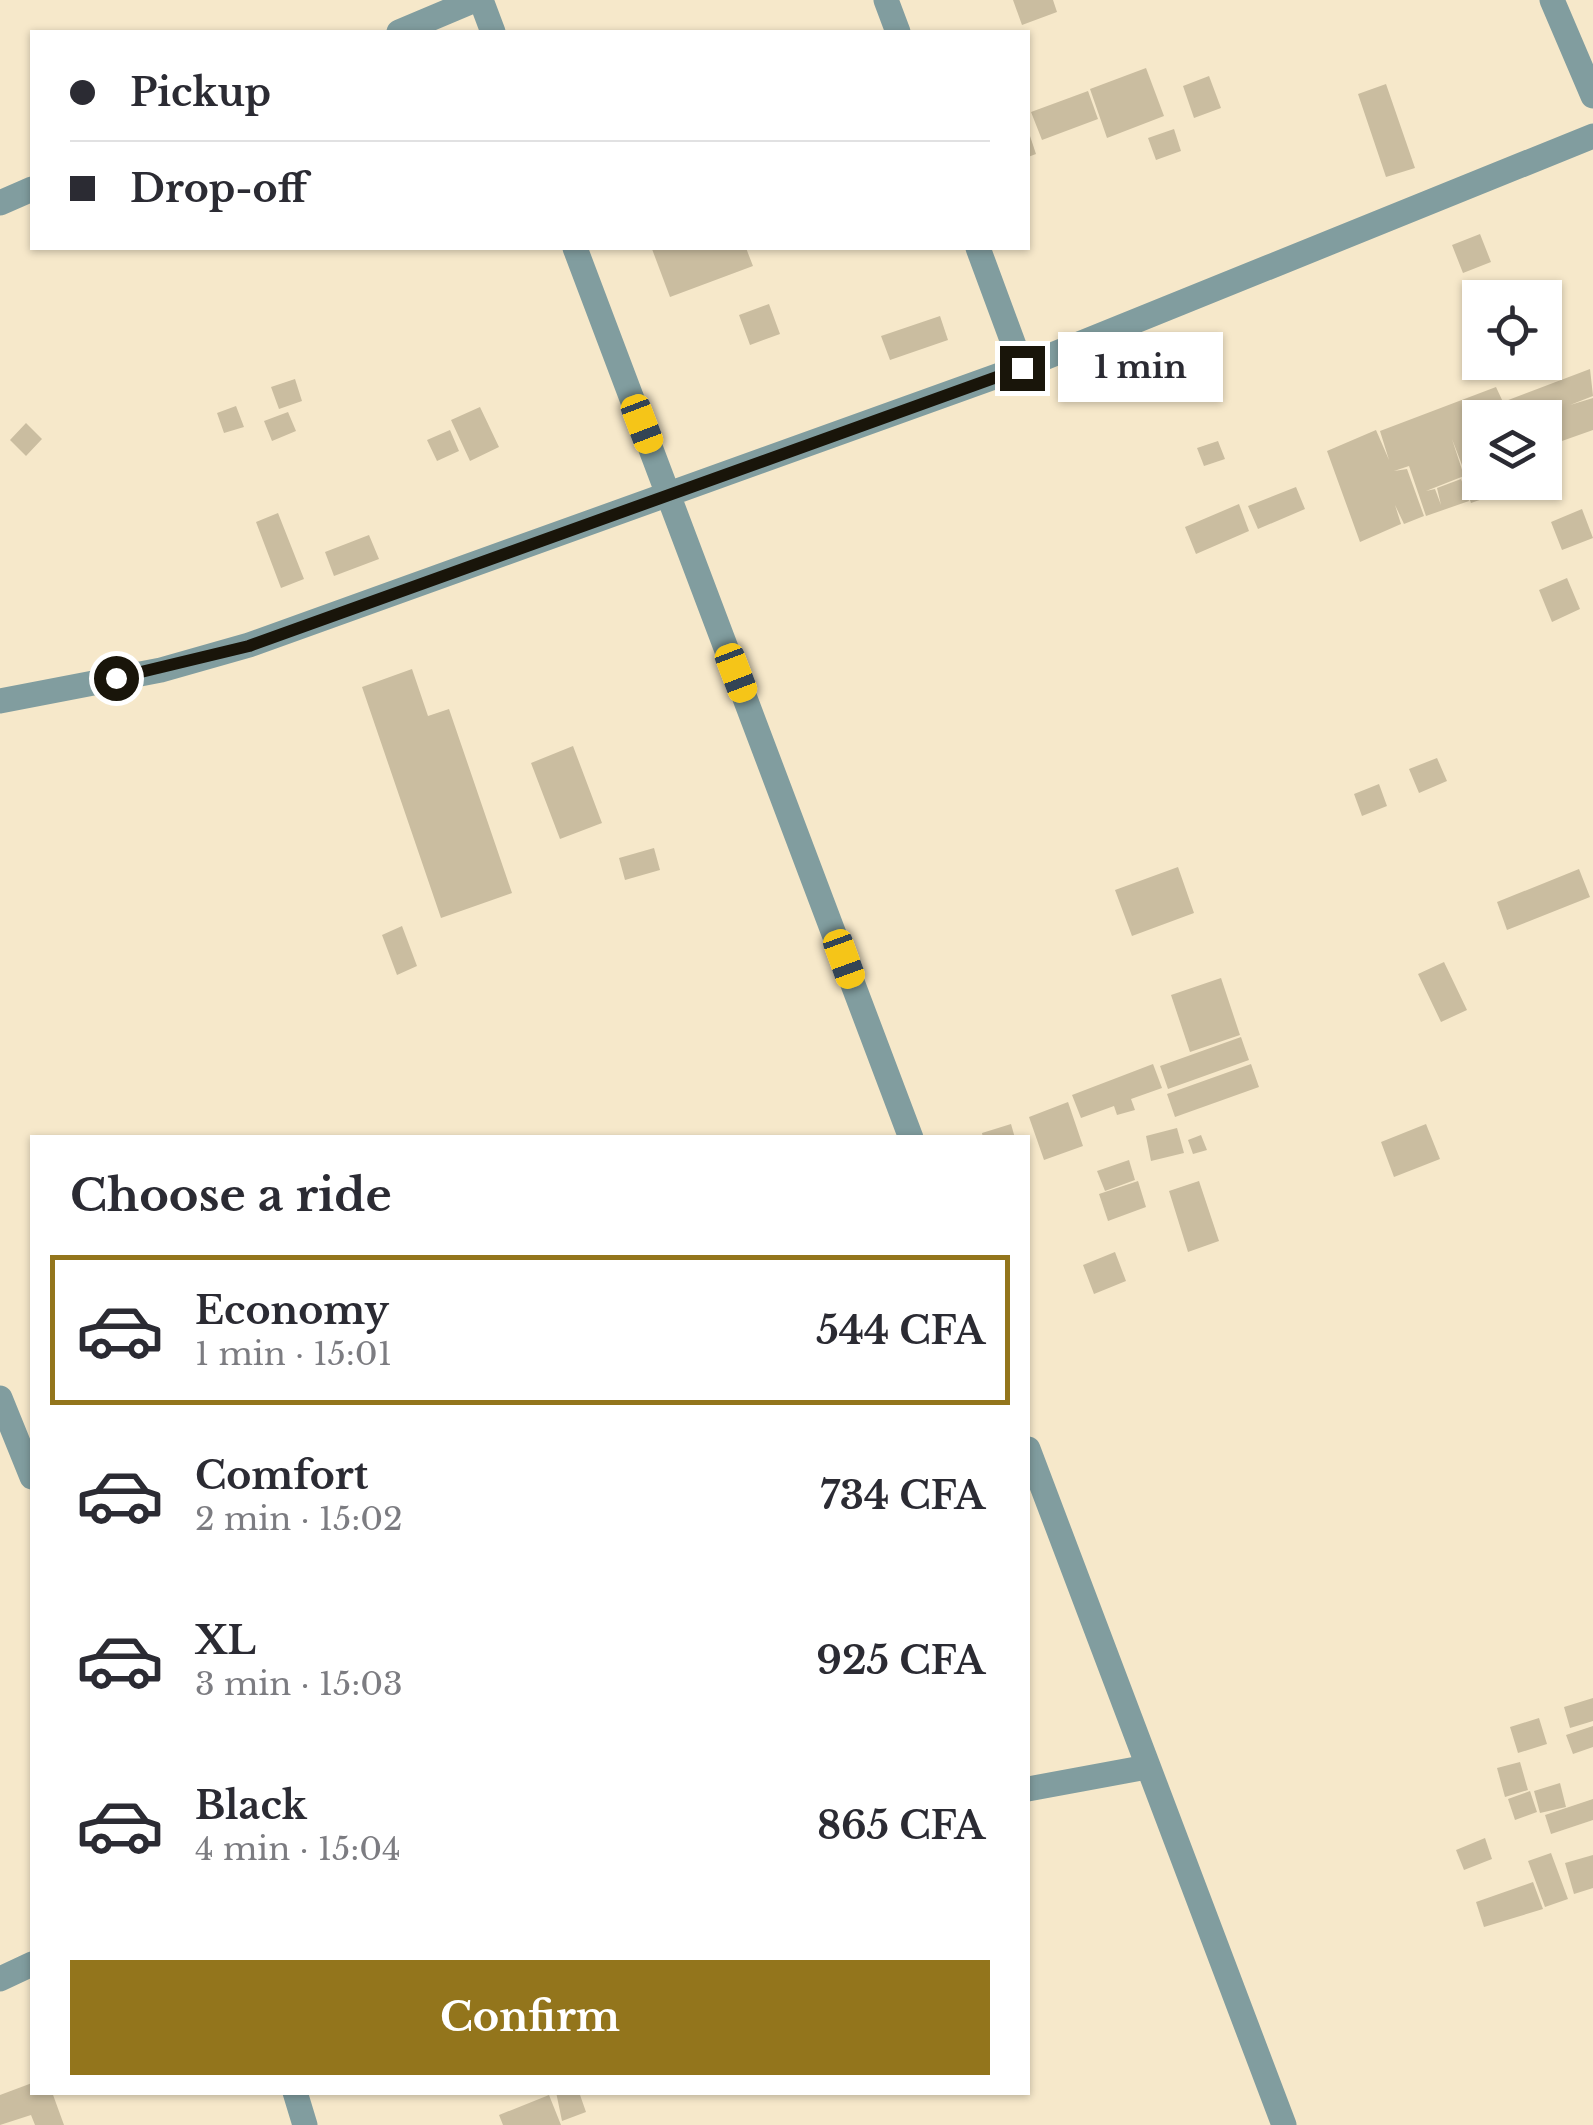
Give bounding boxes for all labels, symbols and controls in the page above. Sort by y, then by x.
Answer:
text: Pickup [130,69,271,116]
text: Drop-off [130,165,307,212]
map controls [1462,280,1562,500]
button: locate [1462,280,1562,380]
callout: 1 min [1057,333,1222,403]
route end [1000,346,1045,391]
text: 1 min [1094,347,1187,387]
car [617,391,667,457]
button: layers [1462,400,1562,500]
car [711,640,761,706]
route start [94,656,139,701]
car [820,926,868,992]
text: Choose a ride [70,1167,392,1223]
icon: car [75,1285,165,1375]
text: Economy [195,1287,389,1334]
text: 544 CFA [816,1307,985,1354]
text: 1 min · 15:01 [195,1334,392,1374]
icon: car [75,1450,165,1540]
text: Comfort [195,1452,368,1499]
text: 734 CFA [820,1472,985,1519]
text: 2 min · 15:02 [195,1499,403,1539]
icon: car [75,1615,165,1705]
text: XL [195,1617,256,1664]
text: 925 CFA [816,1637,985,1684]
text: 3 min · 15:03 [195,1664,403,1704]
icon: car [75,1780,165,1870]
text: Black [195,1782,307,1829]
text: 865 CFA [817,1802,985,1849]
text: 4 min · 15:04 [195,1829,401,1869]
button: Confirm [70,1960,990,2075]

